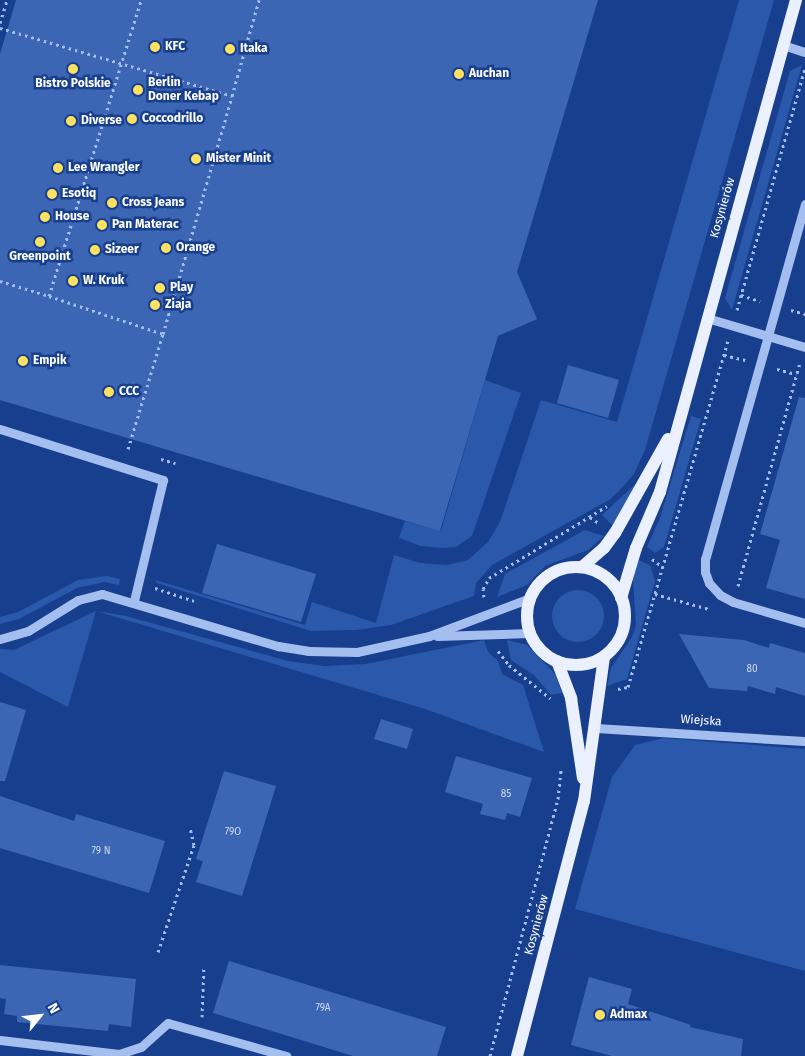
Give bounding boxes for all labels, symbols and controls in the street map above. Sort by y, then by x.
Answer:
place label: KFC [165,40,185,54]
marker: KFC [149,41,161,53]
place label: Itaka [240,42,268,56]
marker: Itaka [224,43,236,55]
marker: Bistro Polskie [67,63,79,75]
place label: Auchan [469,67,509,81]
marker: Auchan [453,68,465,80]
place label: Berlin Doner Kebap [148,76,219,104]
place label: Bistro Polskie [35,77,111,91]
marker: Berlin Doner Kebap [132,84,144,96]
place label: Coccodrillo [142,112,203,126]
marker: Coccodrillo [126,113,138,125]
place label: Diverse [81,114,122,128]
marker: Diverse [65,115,77,127]
place label: Mister Minit [206,152,271,166]
marker: Mister Minit [190,153,202,165]
place label: Lee Wrangler [68,161,139,175]
marker: Lee Wrangler [52,162,64,174]
street label: Kosynierów [708,176,738,240]
place label: Esotiq [62,187,96,201]
marker: Esotiq [46,188,58,200]
place label: Cross Jeans [122,196,184,210]
marker: Cross Jeans [106,197,118,209]
place label: House [55,210,89,224]
marker: House [39,211,51,223]
place label: Pan Materac [112,218,179,232]
marker: Pan Materac [96,219,108,231]
marker: Greenpoint [34,236,46,248]
place label: Orange [176,241,215,255]
marker: Orange [160,242,172,254]
place label: Sizeer [105,243,139,257]
marker: Sizeer [89,244,101,256]
place label: Greenpoint [9,250,71,264]
place label: W. Kruk [83,274,124,288]
marker: W. Kruk [67,275,79,287]
place label: Play [170,281,193,295]
marker: Play [154,282,166,294]
place label: Ziaja [165,298,191,312]
marker: Ziaja [149,299,161,311]
place label: Empik [33,354,67,368]
marker: Empik [17,355,29,367]
place label: CCC [119,385,139,399]
marker: CCC [103,386,115,398]
house number: 80 [746,664,758,676]
street label: Wiejska [680,712,722,730]
house number: 85 [501,789,511,801]
house number: 79O [225,827,241,839]
house number: 79 N [92,846,110,858]
street label: Kosynierów [522,893,552,957]
north arrow [15,991,65,1041]
text: N [44,1000,63,1017]
house number: 79A [315,1003,331,1015]
place label: Admax [610,1008,647,1022]
marker: Admax [594,1009,606,1021]

